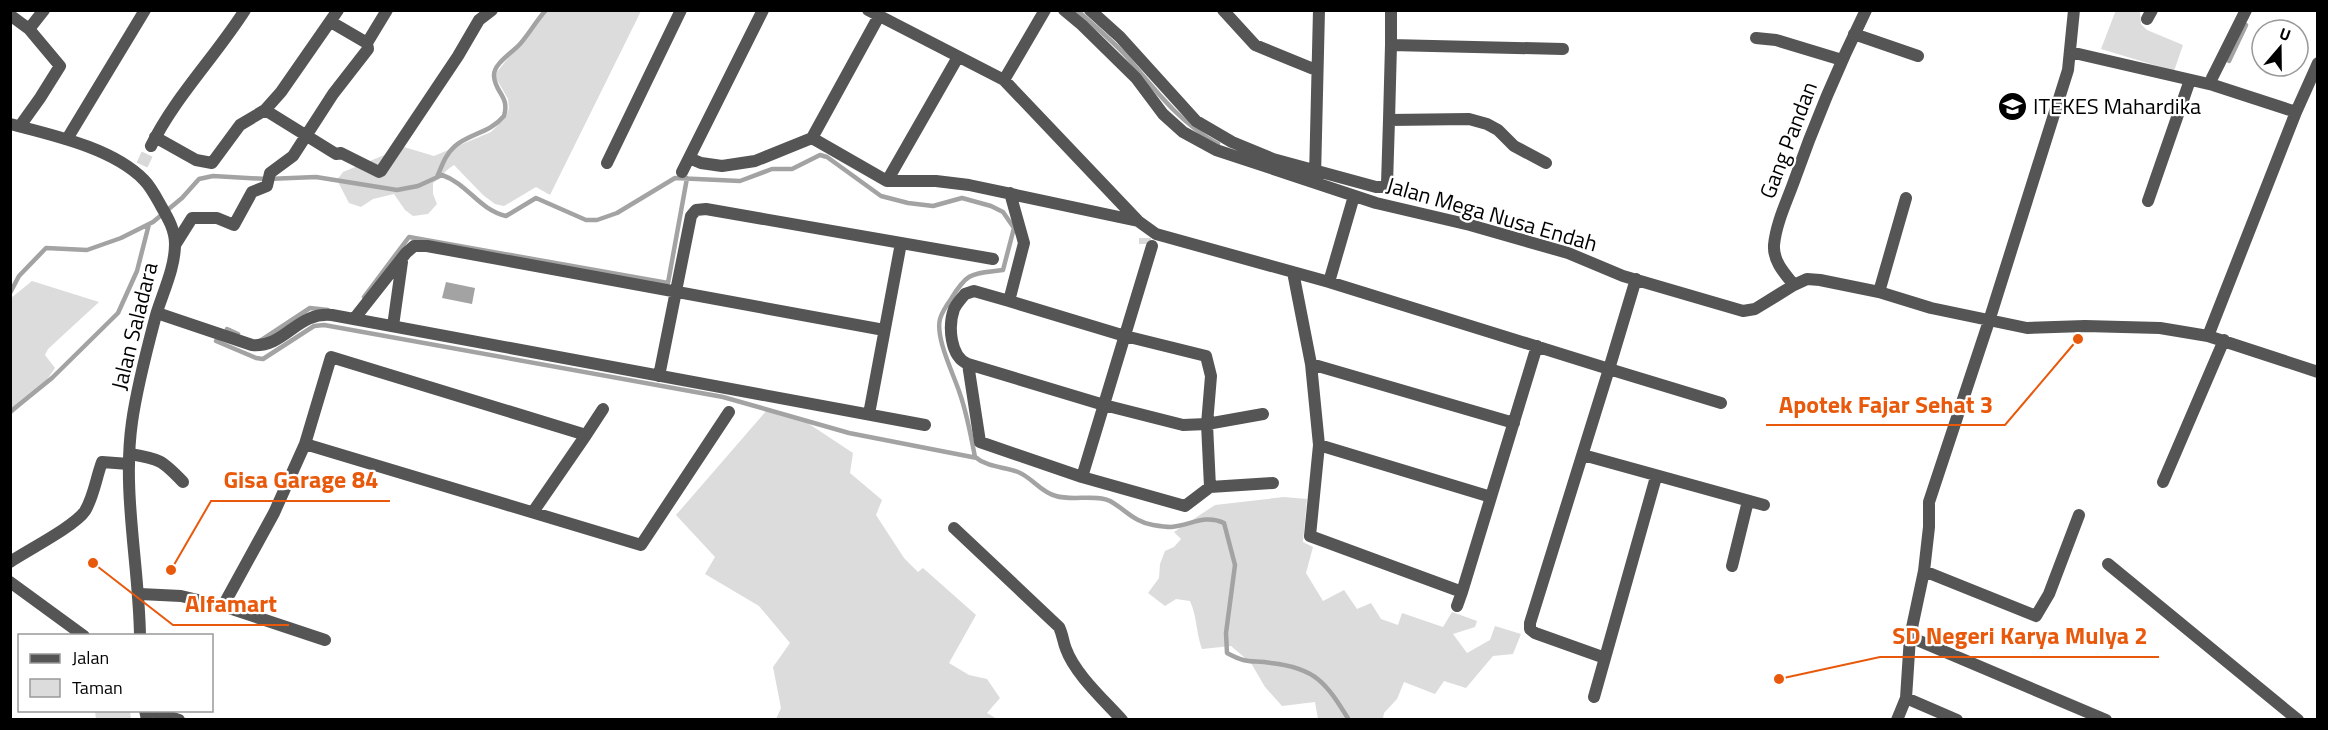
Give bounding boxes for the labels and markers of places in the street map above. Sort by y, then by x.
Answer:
place label: ITEKES Mahardika [2033,89,2201,123]
school or university icon: ITEKES Mahardika [1996,90,2028,122]
callout: Apotek Fajar Sehat 3 [1766,383,2005,425]
callout: Gisa Garage 84 [211,459,390,501]
callout: Alfamart [173,583,289,625]
callout: SD Negeri Karya Mulya 2 [1880,615,2159,657]

